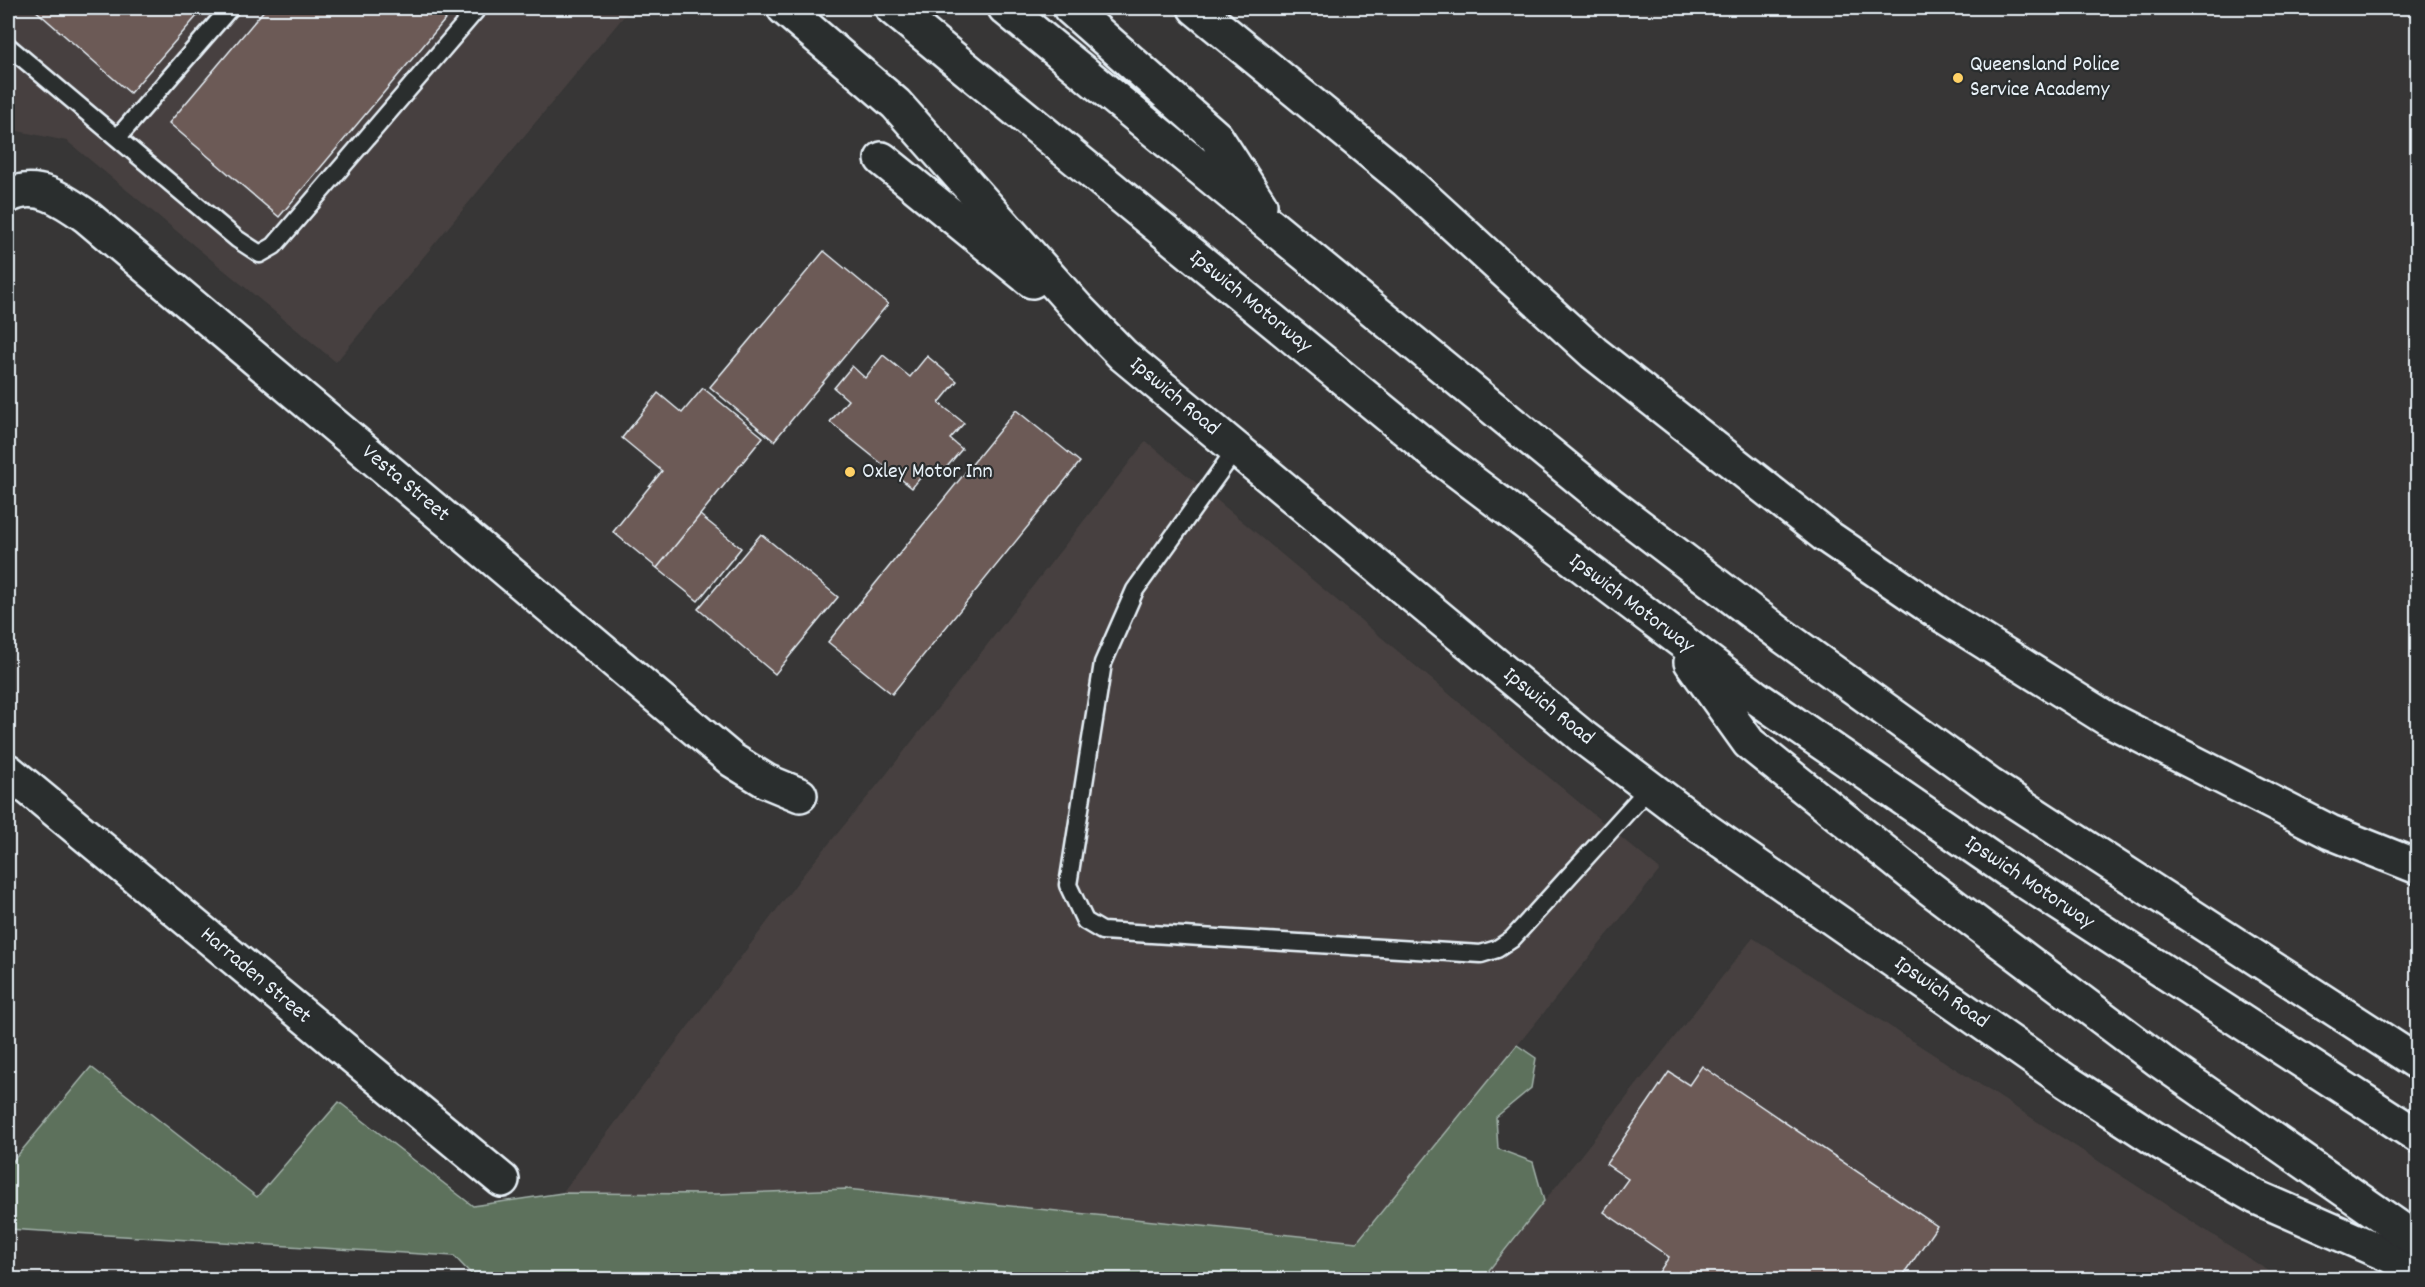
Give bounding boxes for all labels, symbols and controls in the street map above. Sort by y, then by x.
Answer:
place label: Queensland Police Service Academy [1970,50,2120,106]
marker: Queensland Police Service Academy [1951,71,1965,85]
street label: Ipswich Motorway [1182,243,1319,362]
street label: Ipswich Road [1122,350,1226,444]
street label: Vesta Street [354,438,456,530]
place label: Oxley Motor Inn [862,457,993,488]
marker: Oxley Motor Inn [843,465,857,479]
street label: Ipswich Motorway [1562,546,1701,662]
street label: Ipswich Road [1496,660,1600,754]
street label: Ipswich Motorway [1958,828,2101,939]
street label: Harraden Street [193,920,317,1032]
street label: Ipswich Road [1887,949,1995,1037]

